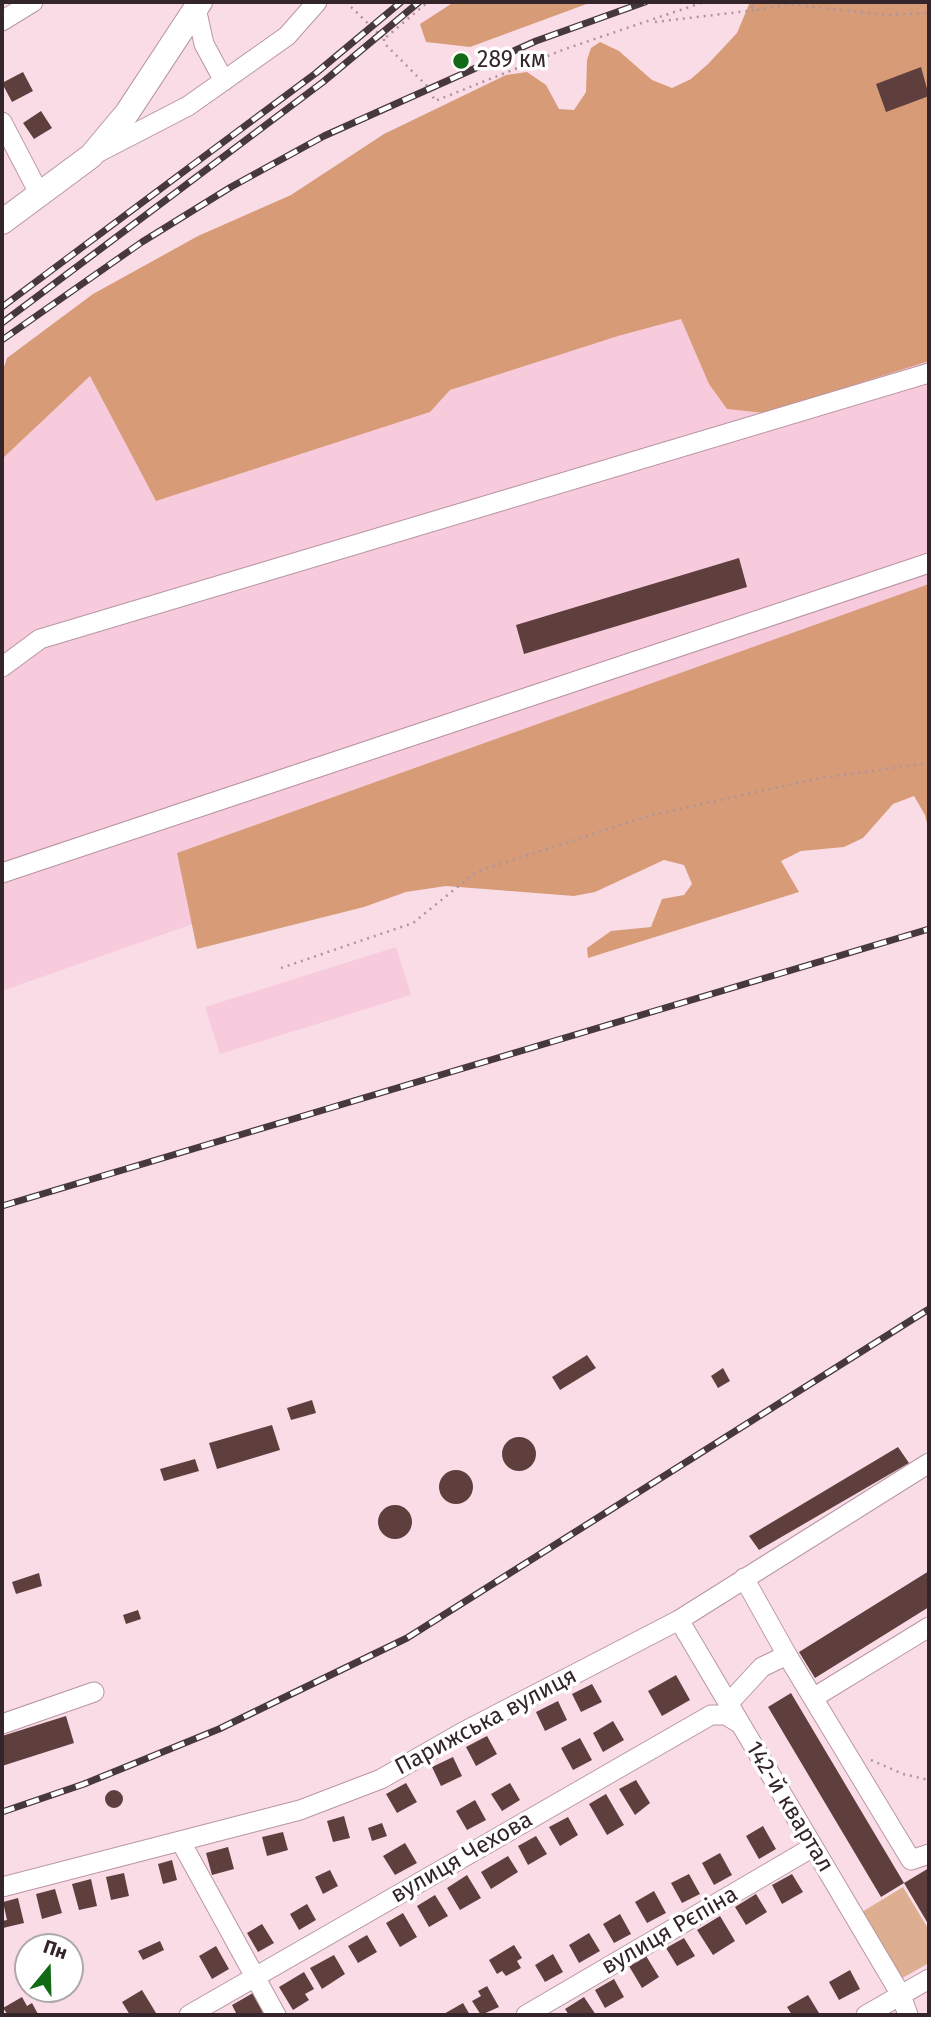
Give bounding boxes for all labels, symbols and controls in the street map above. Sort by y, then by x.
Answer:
place label: 289 км [477,47,546,75]
marker: 289 км [451,51,471,71]
street label: Парижська вулиця [390,1662,582,1782]
street label: 142-й квартал [739,1737,839,1877]
street label: вулиця Чехова [386,1806,538,1910]
street label: вулиця Рєпіна [597,1881,743,1981]
north arrow [14,1933,84,2003]
text: Пн [40,1935,70,1964]

